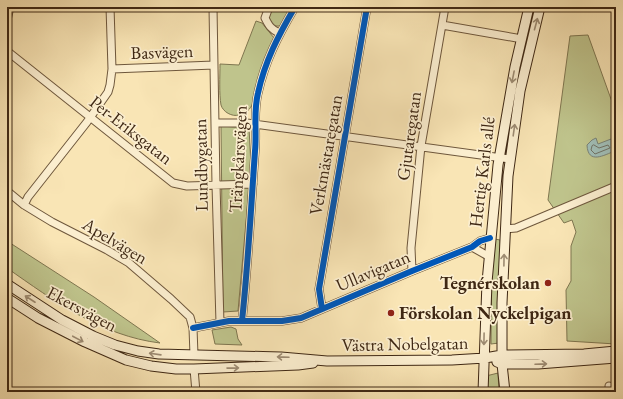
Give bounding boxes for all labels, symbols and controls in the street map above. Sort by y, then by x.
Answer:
one-way arrow [532,18,540,31]
street label: Basvägen [130,39,194,64]
one-way arrow [509,71,517,84]
street label: Gjutaregatan [391,89,426,182]
street label: Per-Eriksgatan [85,90,178,170]
street label: Verkmästaregatan [304,92,348,217]
street label: Trängkårsvägen [223,104,252,213]
street label: Hertig Karls allé [463,115,500,228]
street label: Lundbygatan [188,118,213,212]
one-way arrow [510,124,518,137]
street label: Apelvägen [77,212,153,269]
street label: Ullavigatan [332,244,414,296]
one-way arrow [500,254,508,267]
place label: Tegnérskolan [440,271,540,294]
marker: Tegnérskolan [543,278,553,288]
street label: Ekersvägen [43,280,122,337]
one-way arrow [24,294,35,303]
place label: Förskolan Nyckelpigan [399,301,572,324]
marker: Förskolan Nyckelpigan [386,308,396,318]
street label: Västra Nobelgatan [341,331,469,356]
one-way arrow [481,332,488,345]
one-way arrow [72,336,84,343]
one-way arrow [149,350,162,358]
one-way arrow [277,353,290,361]
one-way arrow [534,360,547,367]
one-way arrow [226,364,239,372]

